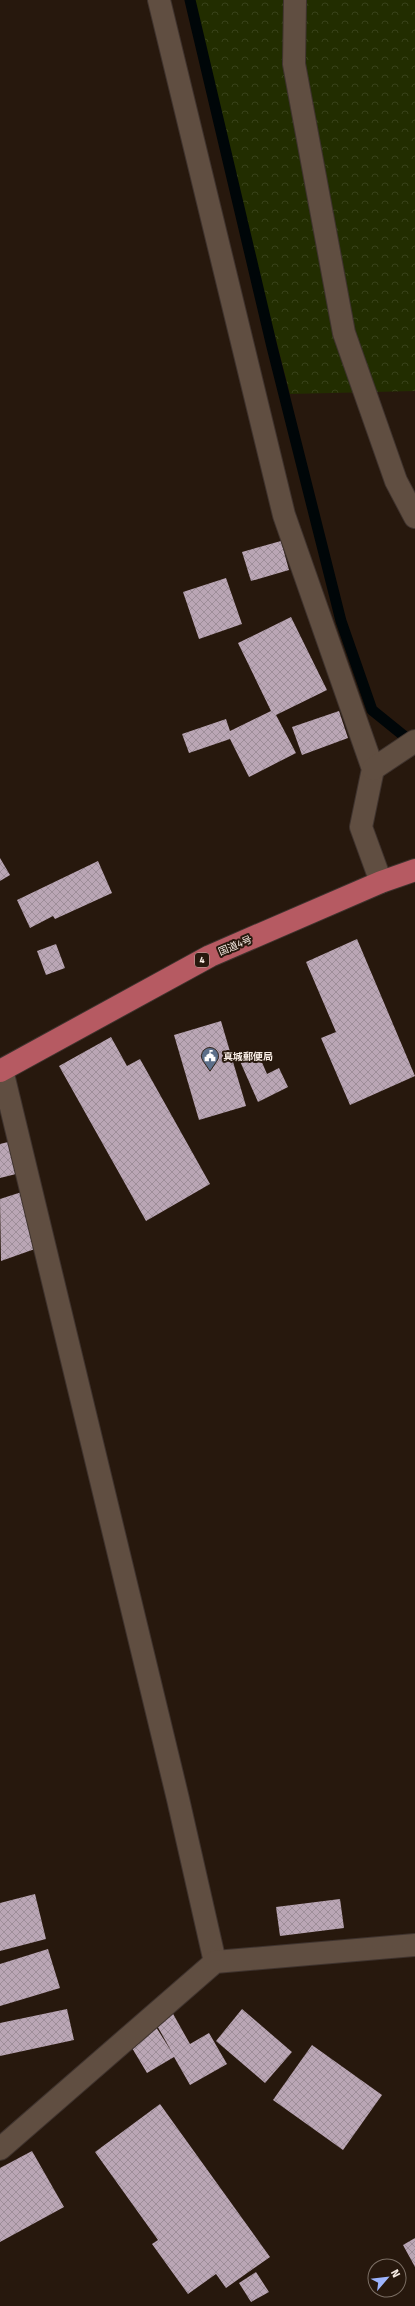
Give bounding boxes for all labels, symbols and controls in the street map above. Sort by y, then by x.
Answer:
street label: 国道4号 [217,933,254,958]
road number: 4 [195,953,209,967]
public building icon: 真城郵便局 [200,1046,220,1071]
place label: 真城郵便局 [223,1051,273,1063]
north arrow [367,2258,407,2298]
text: N [388,2267,403,2280]

